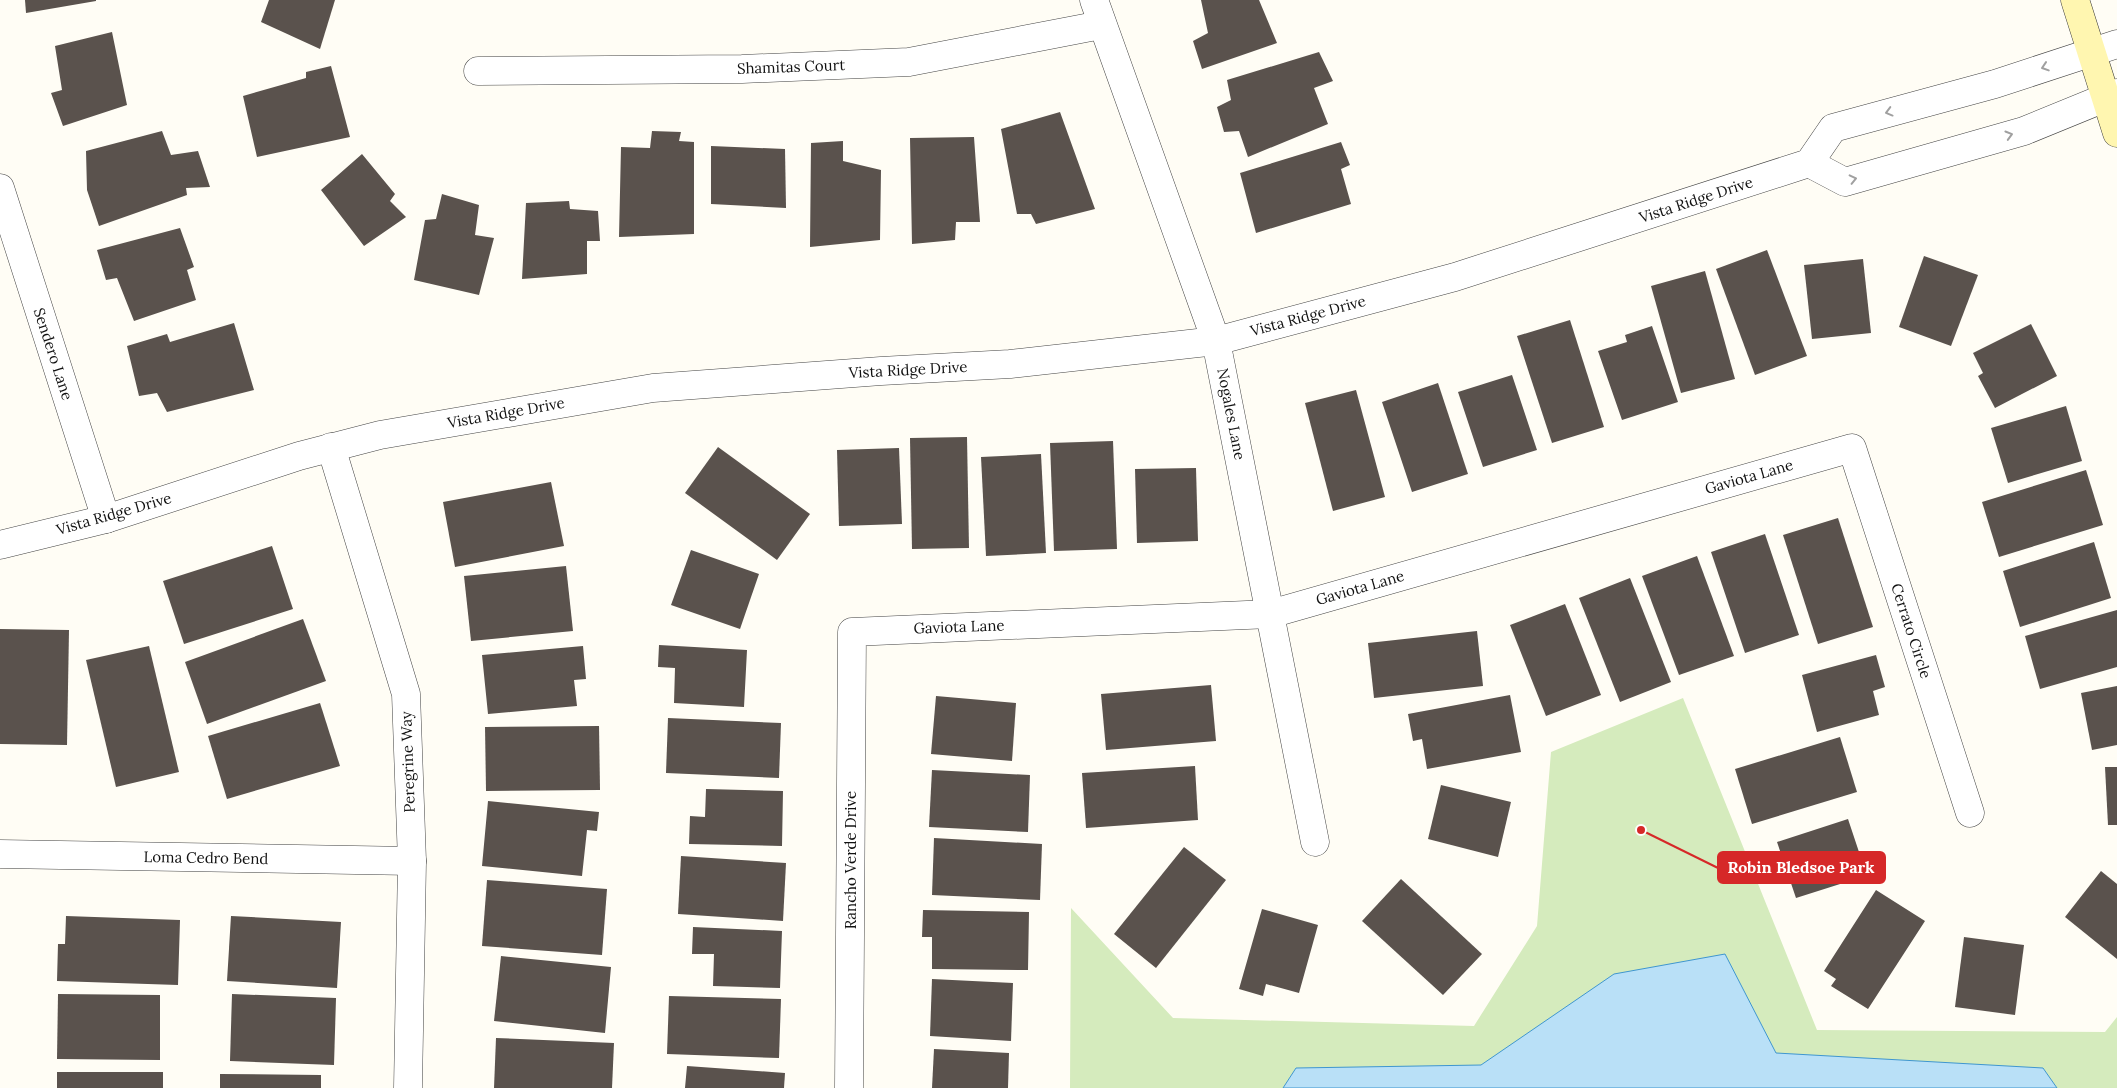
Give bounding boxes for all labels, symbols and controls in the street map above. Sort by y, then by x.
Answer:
street label: Shamitas Court [737,55,846,78]
one-way arrow [2041,62,2050,72]
one-way arrow [1885,107,1893,117]
one-way arrow [2004,131,2013,141]
street label: Vista Ridge Drive [1636,172,1755,227]
one-way arrow [1848,174,1857,185]
street label: Vista Ridge Drive [1247,291,1368,340]
street label: Sendero Lane [30,305,77,402]
street label: Vista Ridge Drive [847,357,968,382]
street label: Nogales Lane [1213,366,1250,461]
street label: Vista Ridge Drive [445,393,566,432]
street label: Gaviota Lane [1702,455,1795,498]
street label: Vista Ridge Drive [53,488,174,539]
street label: Gaviota Lane [1313,566,1406,609]
street label: Cerrato Circle [1887,581,1936,681]
street label: Gaviota Lane [913,615,1005,638]
street label: Peregrine Way [396,711,419,813]
street label: Rancho Verde Drive [841,791,860,929]
street label: Loma Cedro Bend [144,847,269,868]
callout: Robin Bledsoe Park [1718,852,1885,883]
text: Robin Bledsoe Park [1727,857,1875,877]

